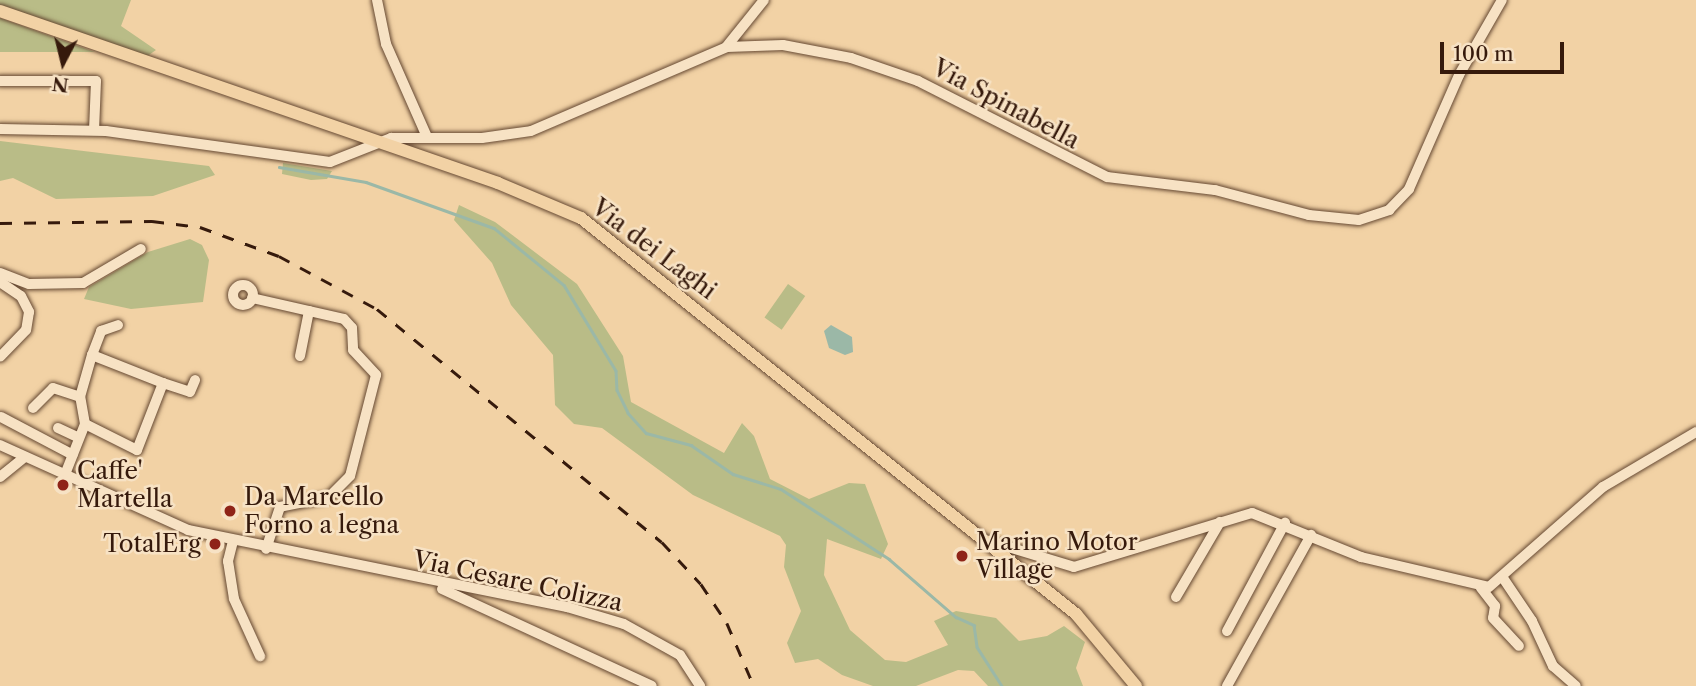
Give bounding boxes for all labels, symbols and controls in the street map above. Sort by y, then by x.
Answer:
north arrow [28,28,98,98]
scale bar [1444,28,1568,72]
text: 100 m [1453,41,1514,66]
street label: Via Spinabella [927,53,1085,155]
text: N [51,72,70,97]
street label: Via dei Laghi [586,193,722,305]
place label: Caffe' Martella [77,457,173,513]
marker: Caffe' Martella [55,477,71,493]
place label: Da Marcello Forno a legna [244,483,400,539]
marker: Da Marcello Forno a legna [222,503,238,519]
place label: Marino Motor Village [976,528,1138,584]
place label: TotalErg [103,530,201,558]
marker: TotalErg [207,536,223,552]
street label: Via Cesare Colizza [411,545,625,617]
marker: Marino Motor Village [954,548,970,564]

